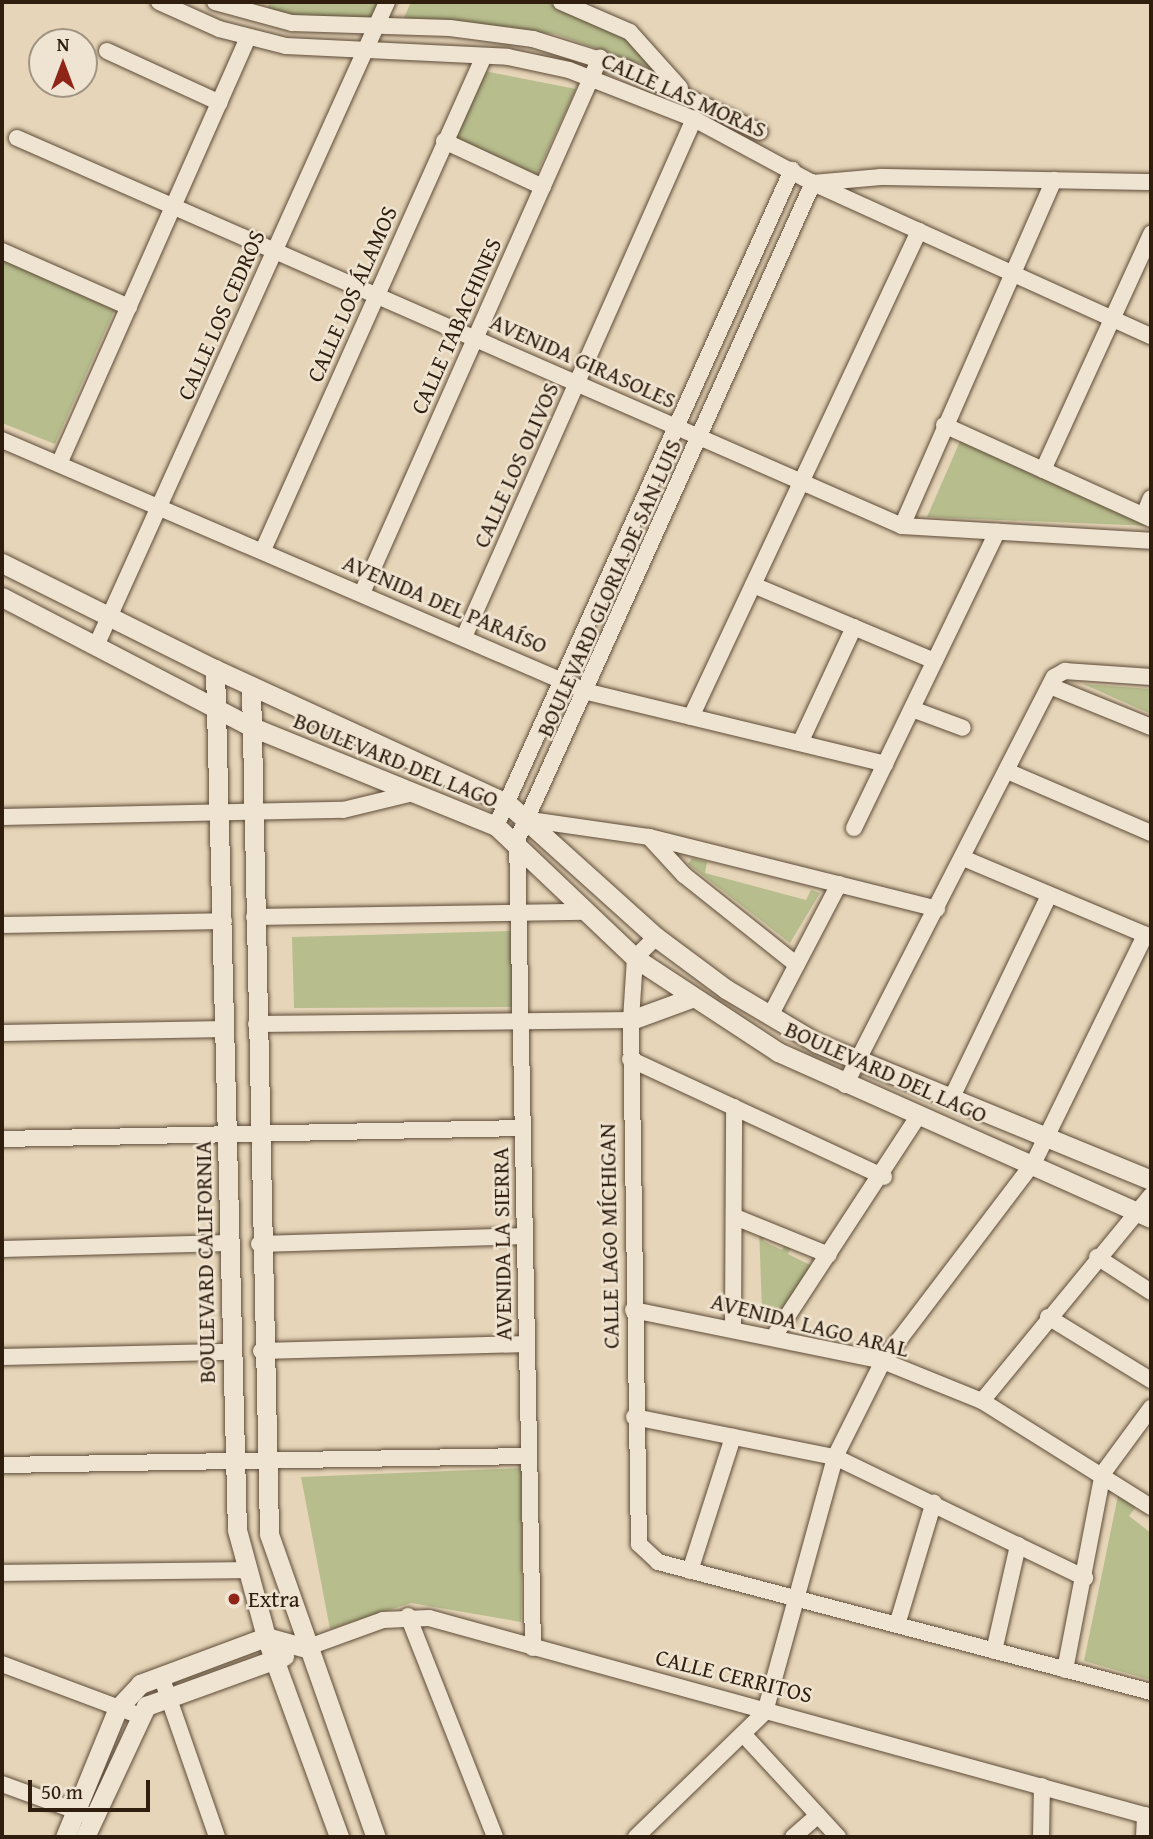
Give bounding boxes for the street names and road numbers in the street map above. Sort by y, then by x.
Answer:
street label: CALLE LAS MORAS [597,46,771,144]
street label: CALLE LOS ÁLAMOS [301,202,403,386]
street label: CALLE LOS CEDROS [171,226,271,404]
street label: CALLE TABACHINES [405,234,507,418]
street label: AVENIDA GIRASOLES [486,308,680,414]
street label: CALLE LOS OLIVOS [467,378,565,552]
street label: BOULEVARD GLORIA DE SAN LUIS [531,435,687,741]
street label: AVENIDA DEL PARAÍSO [339,548,551,660]
street label: BOULEVARD DEL LAGO [290,706,502,814]
street label: BOULEVARD DEL LAGO [781,1015,991,1129]
street label: CALLE LAGO MÍCHIGAN [593,1123,625,1349]
street label: BOULEVARD CALIFORNIA [189,1140,221,1384]
street label: AVENIDA LA SIERRA [487,1147,517,1341]
street label: AVENIDA LAGO ARAL [708,1287,912,1363]
street label: CALLE CERRITOS [653,1643,815,1709]

